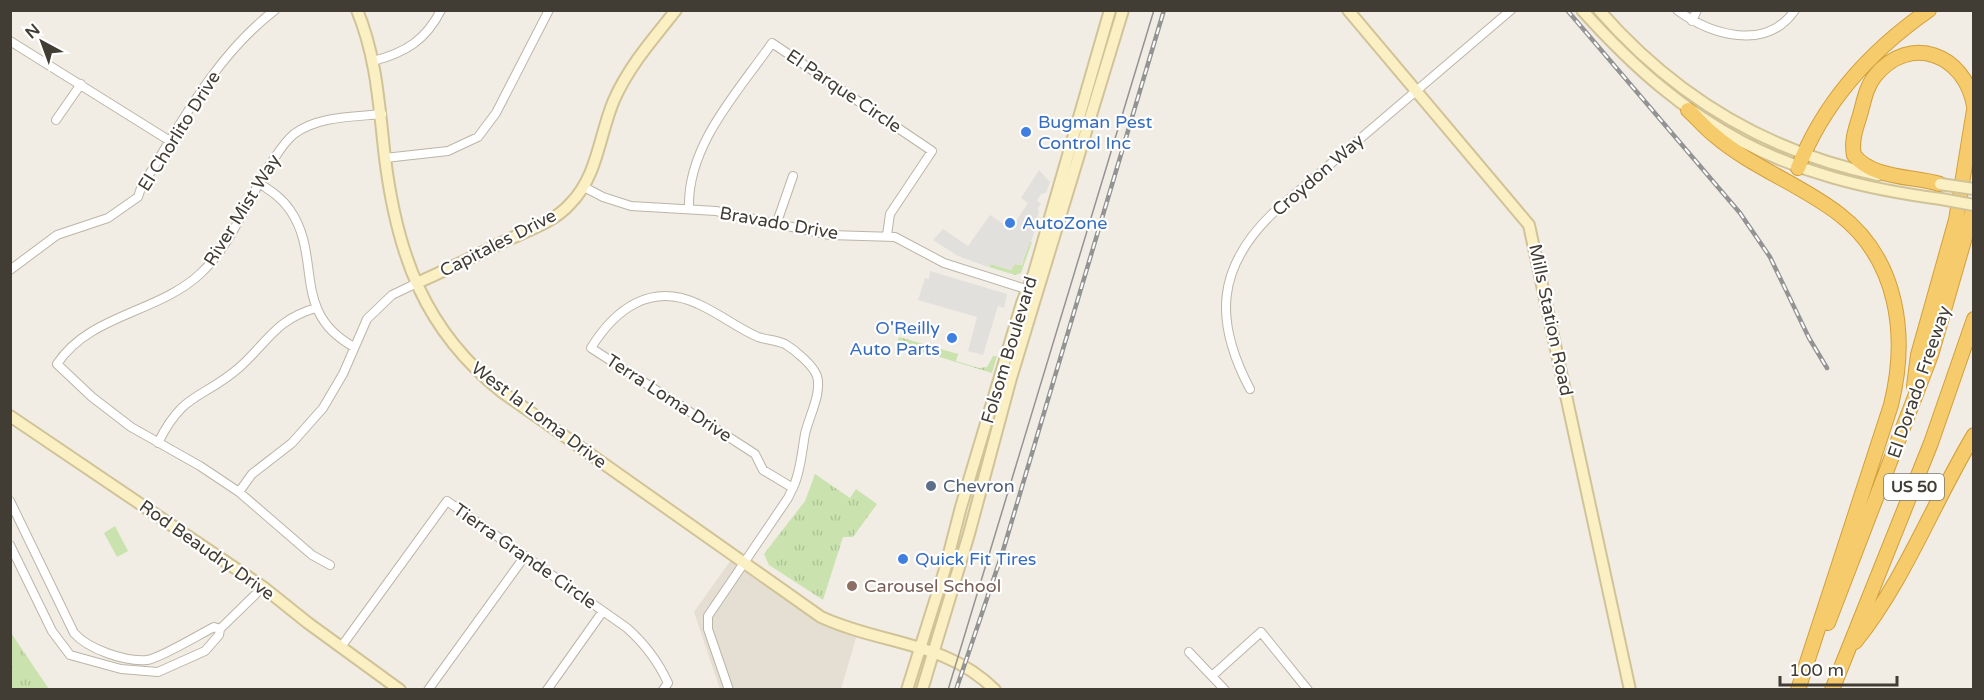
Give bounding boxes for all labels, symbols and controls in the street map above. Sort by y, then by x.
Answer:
north arrow [12,12,72,72]
text: N [21,20,44,43]
street label: El Parque Circle [782,44,906,138]
street label: El Chorlito Drive [133,67,225,195]
place label: Bugman Pest Control Inc [1038,111,1153,154]
marker: Bugman Pest Control Inc [1019,125,1033,139]
street label: Croydon Way [1268,129,1369,221]
street label: River Mist Way [199,150,285,270]
street label: Bravado Drive [718,202,840,244]
street label: Capitales Drive [436,204,560,282]
place label: AutoZone [1022,212,1107,234]
marker: AutoZone [1003,216,1017,230]
street label: Mills Station Road [1524,242,1578,398]
street label: Folsom Boulevard [976,274,1042,426]
street label: El Dorado Freeway [1883,303,1956,461]
place label: O'Reilly Auto Parts [849,317,940,360]
marker: O'Reilly Auto Parts [945,331,959,345]
street label: Terra Loma Drive [602,349,736,447]
street label: West la Loma Drive [467,357,611,473]
road number: US 50 [1884,474,1944,500]
place label: Chevron [943,475,1015,497]
marker: Chevron [924,479,938,493]
street label: Rod Beaudry Drive [135,495,279,605]
street label: Tierra Grande Circle [449,498,601,614]
place label: Quick Fit Tires [915,548,1037,570]
marker: Quick Fit Tires [896,552,910,566]
place label: Carousel School [864,575,1001,597]
marker: Carousel School [845,579,859,593]
scale bar [1780,649,1897,687]
text: 100 m [1789,659,1844,681]

